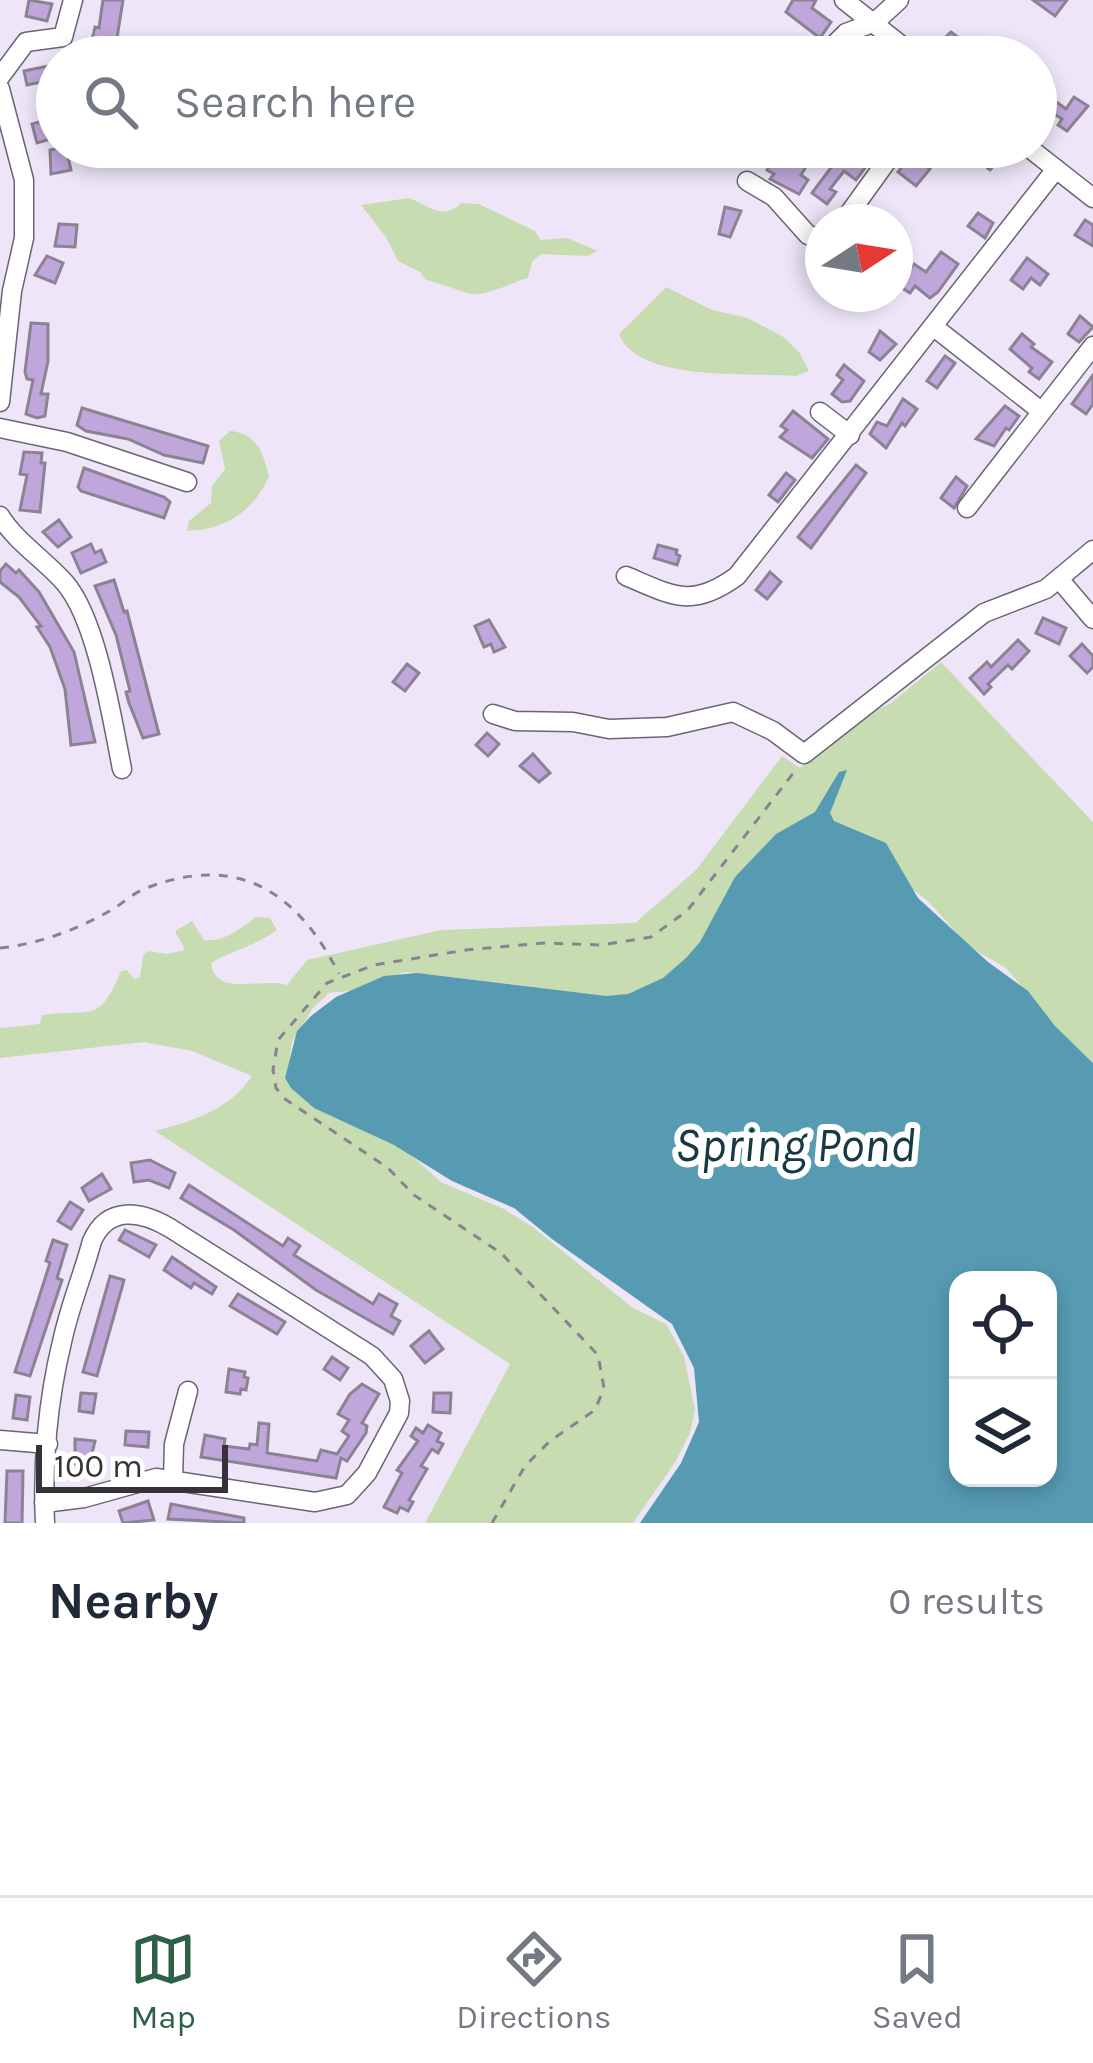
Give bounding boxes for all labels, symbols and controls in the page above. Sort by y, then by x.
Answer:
search box [36,36,1057,168]
icon: search [78,69,144,135]
text: Search here [174,76,416,128]
north arrow [805,204,913,312]
water label: Spring Pond [674,1117,916,1174]
map controls [949,1271,1057,1487]
button: locate [949,1271,1057,1379]
button: layers [949,1379,1057,1487]
scale bar [36,1439,228,1492]
text: 100 m [54,1447,143,1485]
text: Nearby [48,1571,218,1631]
text: 0 results [888,1578,1045,1624]
tab: Map [130,1926,196,2036]
tab: Directions [456,1926,611,2036]
tab: Saved [872,1926,963,2036]

